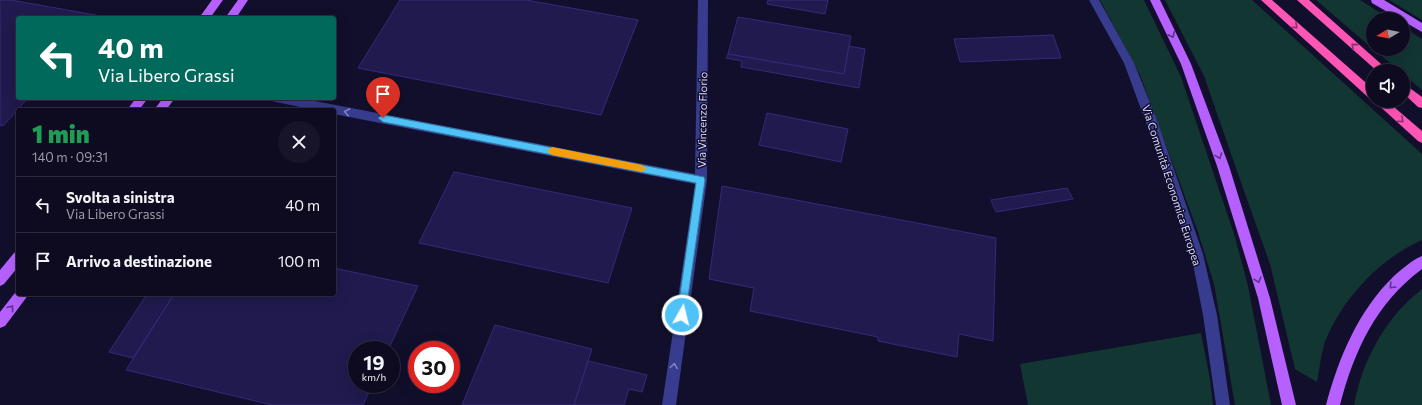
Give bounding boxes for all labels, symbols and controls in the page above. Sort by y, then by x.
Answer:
north arrow [1366,12,1410,56]
map controls [1366,12,1410,108]
one-way arrow [1291,21,1298,28]
text: 40 m [98,30,164,64]
one-way arrow [1167,31,1175,38]
icon: left [32,32,84,84]
one-way arrow [1352,43,1359,50]
text: Via Libero Grassi [98,64,235,86]
button: sound [1366,64,1410,108]
street label: Via Vincenzo Florio [695,71,709,168]
pin [366,77,400,118]
icon: arrive [372,83,394,105]
street label: Via Comunità Economica Europea [1140,103,1204,267]
one-way arrow [343,108,350,116]
one-way arrow [1396,115,1404,122]
text: 1 min [32,119,90,148]
button: close [278,121,320,163]
text: 140 m · 09:31 [32,149,108,165]
one-way arrow [1214,152,1223,159]
text: Svolta a sinistra [66,188,175,206]
icon: left [32,194,54,216]
text: 40 m [285,196,320,214]
text: Via Libero Grassi [66,206,165,222]
icon: arrive [32,250,54,272]
text: Arrivo a destinazione [66,252,212,270]
text: 100 m [278,252,320,270]
one-way arrow [1253,276,1262,283]
one-way arrow [1390,282,1397,289]
position arrow [661,294,703,336]
one-way arrow [6,305,13,312]
speed limit sign: 30 [408,341,460,393]
text: 19 [363,350,385,374]
one-way arrow [669,363,678,369]
text: km/h [362,371,386,383]

